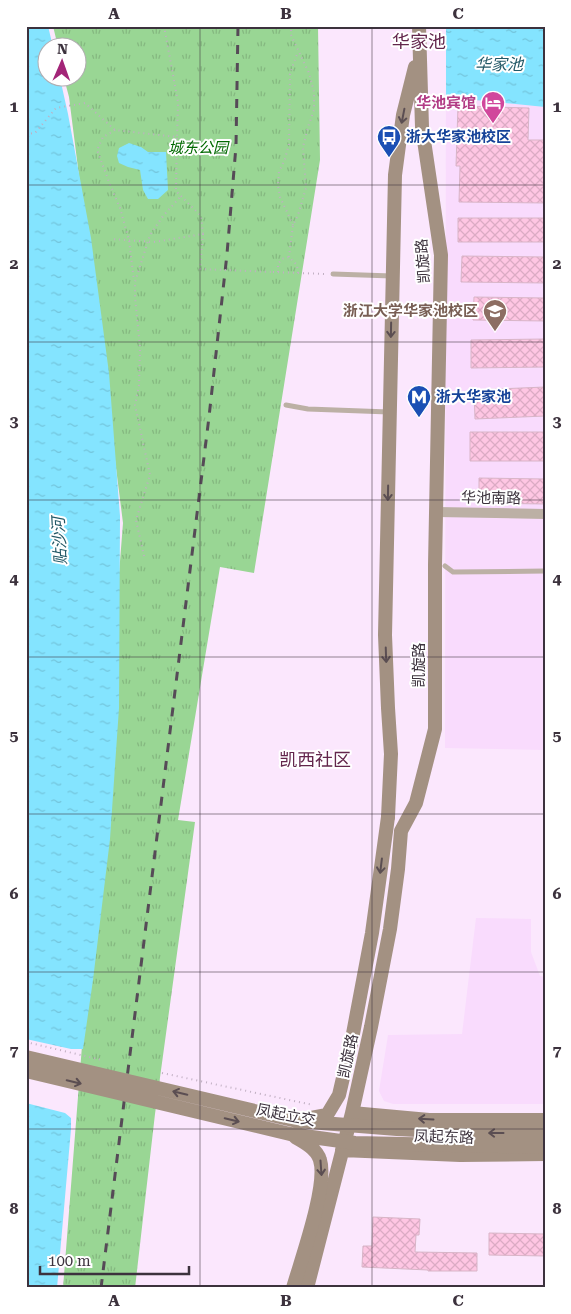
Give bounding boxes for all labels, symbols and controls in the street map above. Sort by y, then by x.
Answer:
text: A [108,4,120,23]
text: B [280,4,292,23]
text: C [452,4,464,23]
district label: 华家池 [392,31,446,52]
north arrow [38,38,88,88]
text: N [57,41,68,57]
water label: 华家池 [475,55,525,74]
hotel icon: 华池宾馆 [480,90,506,124]
place label: 华池宾馆 [416,94,476,112]
text: 1 [10,97,19,116]
text: 1 [553,97,562,116]
one-way arrow [398,107,408,123]
bus stop icon: 浙大华家池校区 [376,124,402,158]
place label: 浙大华家池校区 [406,128,511,146]
park label: 城东公园 [168,139,230,157]
street label: 凯旋路 [412,238,434,284]
text: 2 [10,254,19,273]
text: 2 [553,254,562,273]
school or university icon: 浙江大学华家池校区 [482,298,508,332]
place label: 浙江大学华家池校区 [343,302,478,320]
one-way arrow [387,322,396,338]
metro station icon: 浙大华家池 [406,384,432,418]
place label: 浙大华家池 [436,388,511,406]
text: 3 [10,412,19,431]
text: 3 [553,412,562,431]
one-way arrow [383,484,393,500]
street label: 华池南路 [461,488,521,508]
water label: 贴沙河 [49,514,70,565]
text: 4 [10,569,19,588]
text: 4 [553,569,562,588]
street label: 凯旋路 [410,642,428,688]
one-way arrow [381,647,390,663]
text: 5 [10,726,19,745]
text: 5 [553,726,562,745]
district label: 凯西社区 [279,749,351,770]
one-way arrow [376,857,386,873]
text: 6 [10,884,19,903]
text: 6 [553,884,562,903]
street label: 凯旋路 [335,1032,361,1080]
text: 7 [10,1041,19,1060]
text: 7 [553,1041,562,1060]
one-way arrow [65,1078,81,1087]
one-way arrow [172,1088,188,1097]
street label: 凤起立交 [255,1100,317,1130]
one-way arrow [418,1115,434,1124]
one-way arrow [223,1116,239,1125]
street label: 凤起东路 [414,1127,474,1147]
one-way arrow [488,1128,504,1138]
one-way arrow [316,1159,325,1175]
text: 8 [10,1199,19,1218]
text: 8 [553,1199,562,1218]
scale bar [40,1244,189,1276]
text: 100 m [48,1252,91,1270]
text: A [108,1291,120,1310]
text: B [280,1291,292,1310]
text: C [452,1291,464,1310]

